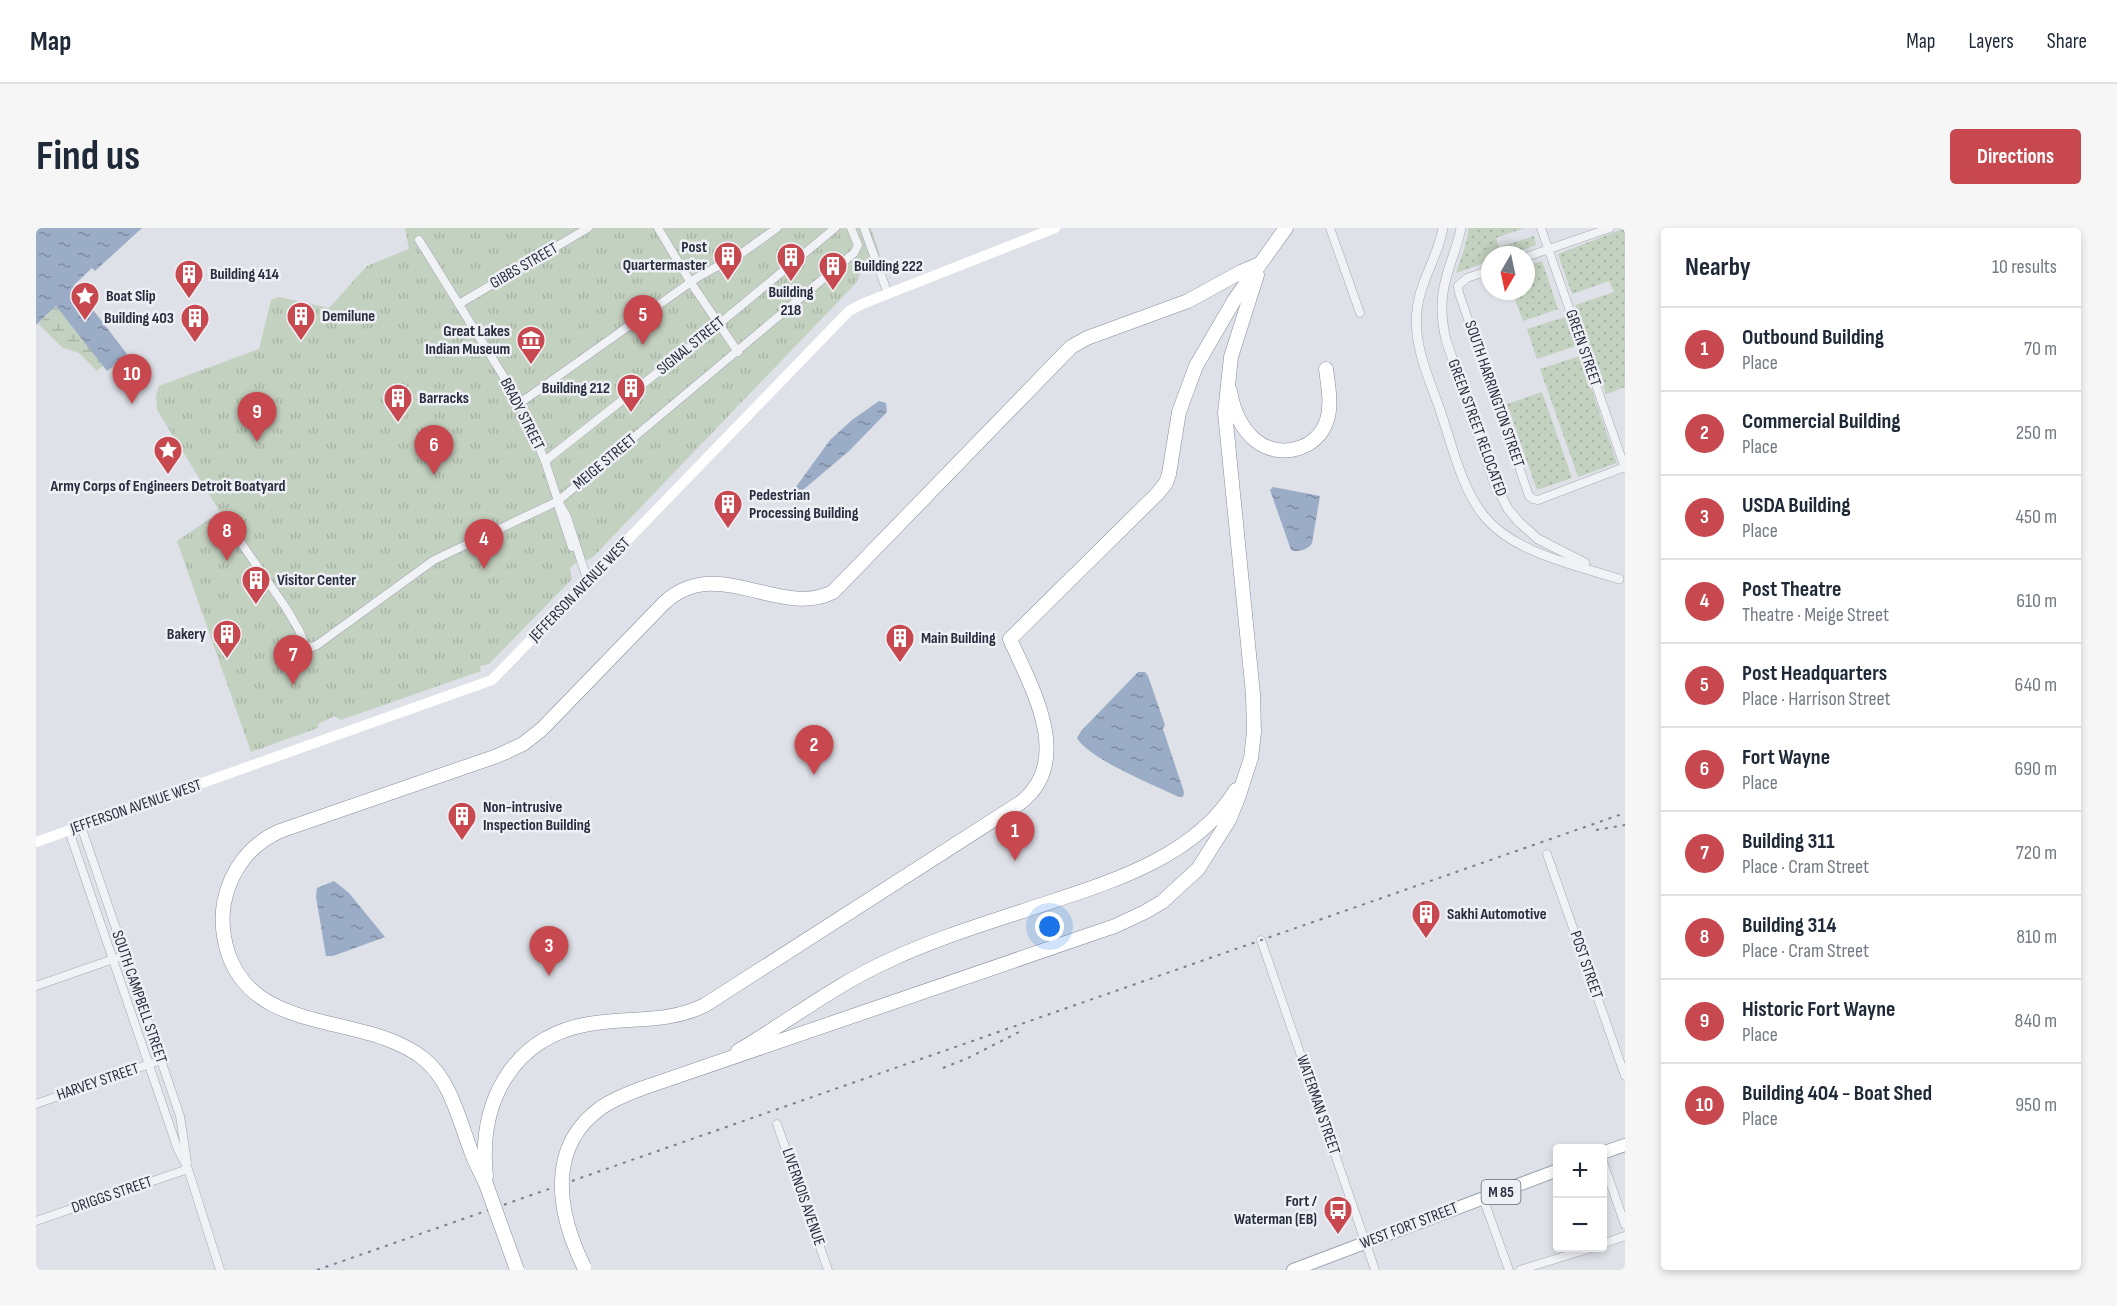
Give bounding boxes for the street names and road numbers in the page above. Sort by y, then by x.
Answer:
street label: GIBBS STREET [487,239,562,293]
street label: GREEN STREET [1561,307,1605,389]
street label: SIGNAL STREET [653,313,729,379]
street label: SOUTH HARRINGTON STREET [1460,318,1528,470]
street label: GREEN STREET RELOCATED [1443,357,1511,499]
street label: BRADY STREET [496,375,548,454]
street label: MEIGE STREET [569,430,641,494]
street label: JEFFERSON AVENUE WEST [525,534,635,647]
street label: JEFFERSON AVENUE WEST [67,775,205,839]
street label: SOUTH CAMPBELL STREET [107,928,171,1066]
street label: POST STREET [1566,929,1607,1002]
street label: WATERMAN STREET [1292,1053,1344,1158]
street label: HARVEY STREET [54,1059,142,1105]
street label: LIVERNOIS AVENUE [777,1146,829,1248]
street label: DRIGGS STREET [69,1172,155,1218]
road number: M 85 [1482,1180,1520,1204]
street label: WEST FORT STREET [1357,1198,1461,1253]

